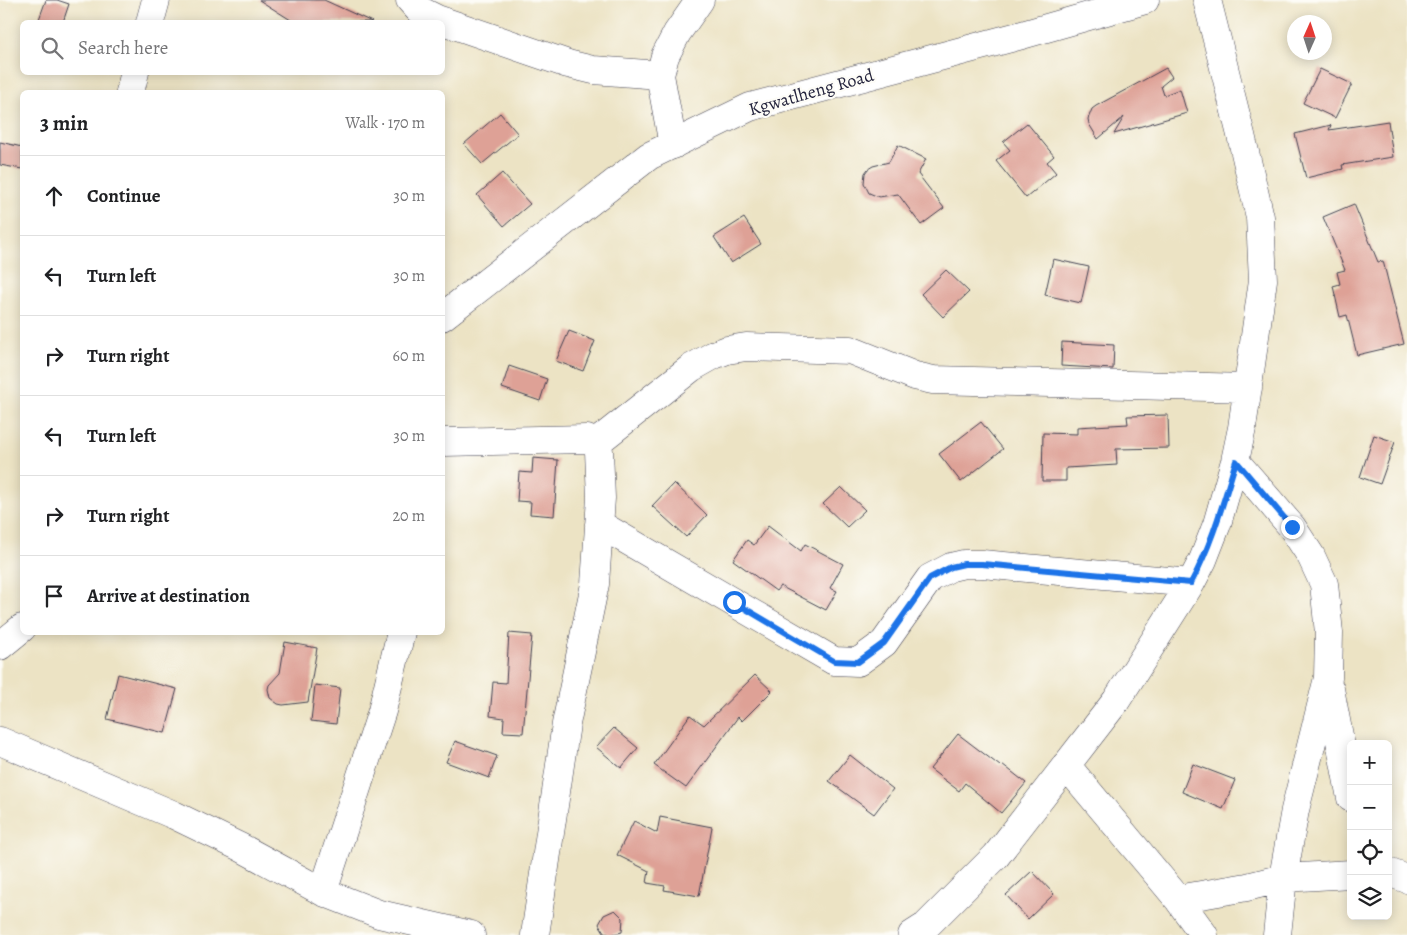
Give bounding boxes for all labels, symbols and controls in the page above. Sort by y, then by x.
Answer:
north arrow [1287,15,1332,60]
search box [20,20,445,75]
icon: search [38,34,66,62]
text: Search here [78,35,168,61]
street label: Kgwatlheng Road [746,63,877,121]
text: 3 min [40,109,88,137]
text: Walk · 170 m [345,112,425,134]
icon: ahead [40,182,68,210]
text: Continue [87,183,161,209]
text: 30 m [393,185,425,207]
icon: left [40,262,68,290]
text: Turn left [87,263,156,289]
text: 30 m [393,265,425,287]
icon: right [40,342,68,370]
text: Turn right [87,343,169,369]
text: 60 m [393,345,425,367]
icon: left [40,422,68,450]
text: Turn left [87,423,156,449]
text: 30 m [393,425,425,447]
icon: right [40,502,68,530]
text: Turn right [87,503,169,529]
text: 20 m [392,505,425,527]
route end [1281,516,1304,539]
icon: arrive [40,582,68,610]
text: Arrive at destination [87,583,250,609]
route start [723,591,746,614]
map controls [1347,740,1392,920]
button: + [1347,740,1392,785]
button: − [1347,785,1392,830]
button: locate [1347,830,1392,875]
button: layers [1347,875,1392,920]

